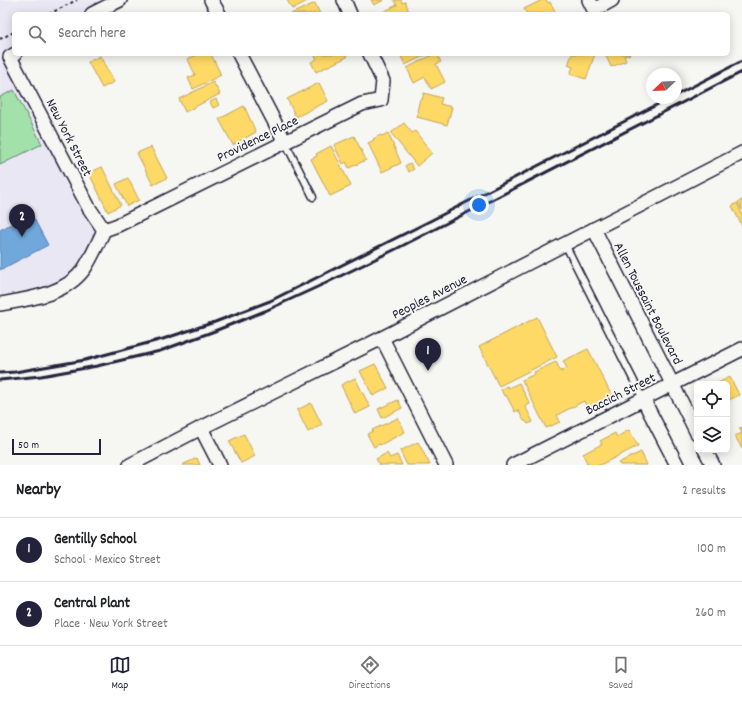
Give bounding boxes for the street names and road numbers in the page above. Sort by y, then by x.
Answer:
street label: New York Street [40,96,96,180]
street label: Providence Place [214,111,302,168]
street label: Allen Toussaint Boulevard [608,239,687,369]
street label: Peoples Avenue [389,270,471,325]
street label: Baccich Street [582,369,659,421]

